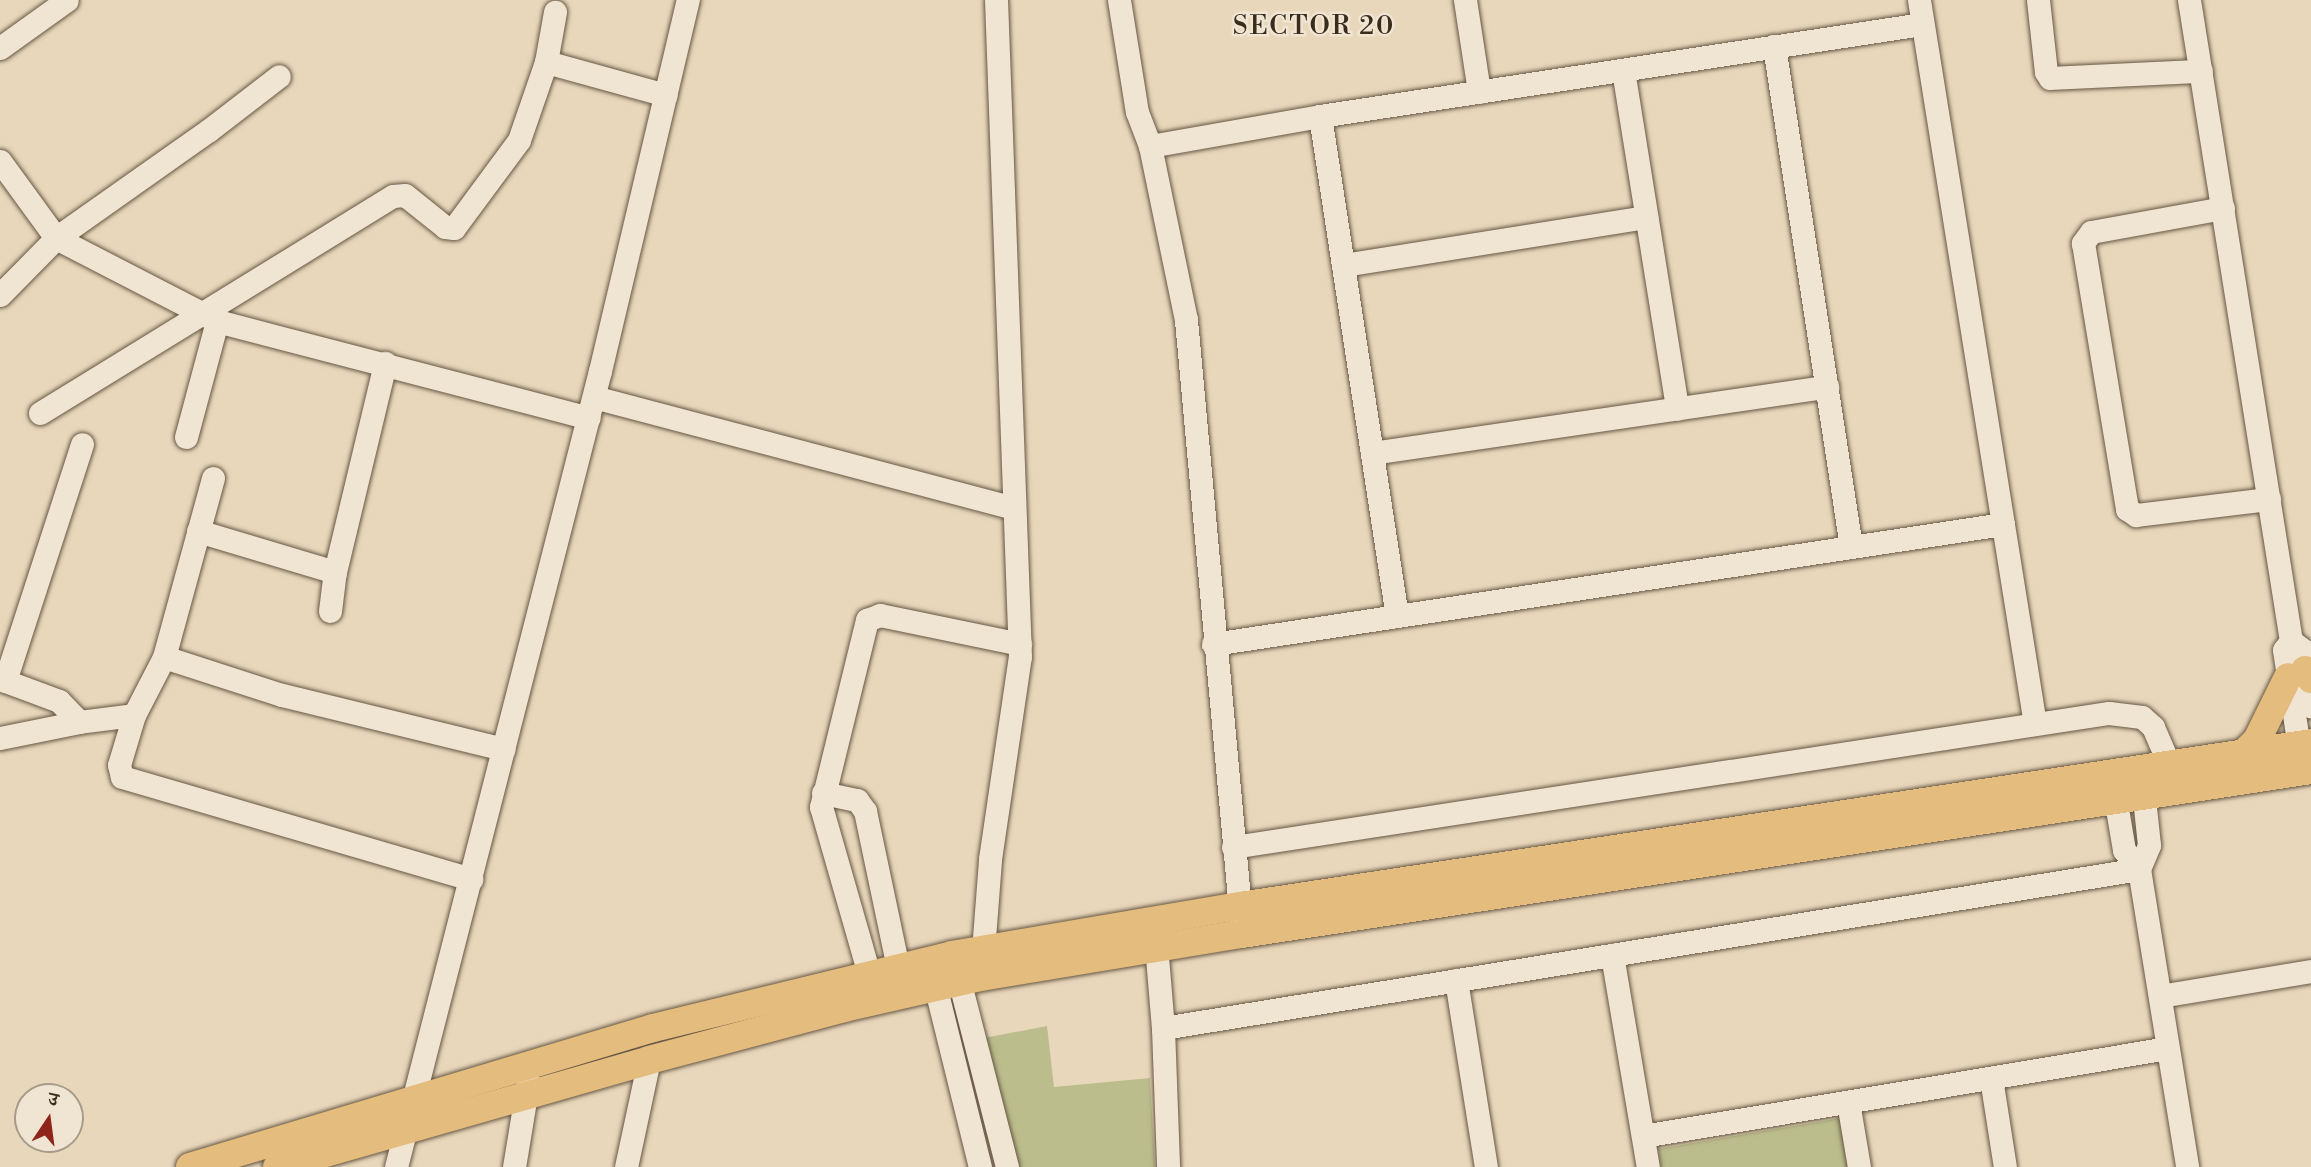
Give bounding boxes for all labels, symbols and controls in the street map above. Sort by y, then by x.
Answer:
district label: SECTOR 20 [1234,11,1394,43]
north arrow [14,1083,84,1153]
text: उ [46,1087,61,1112]

